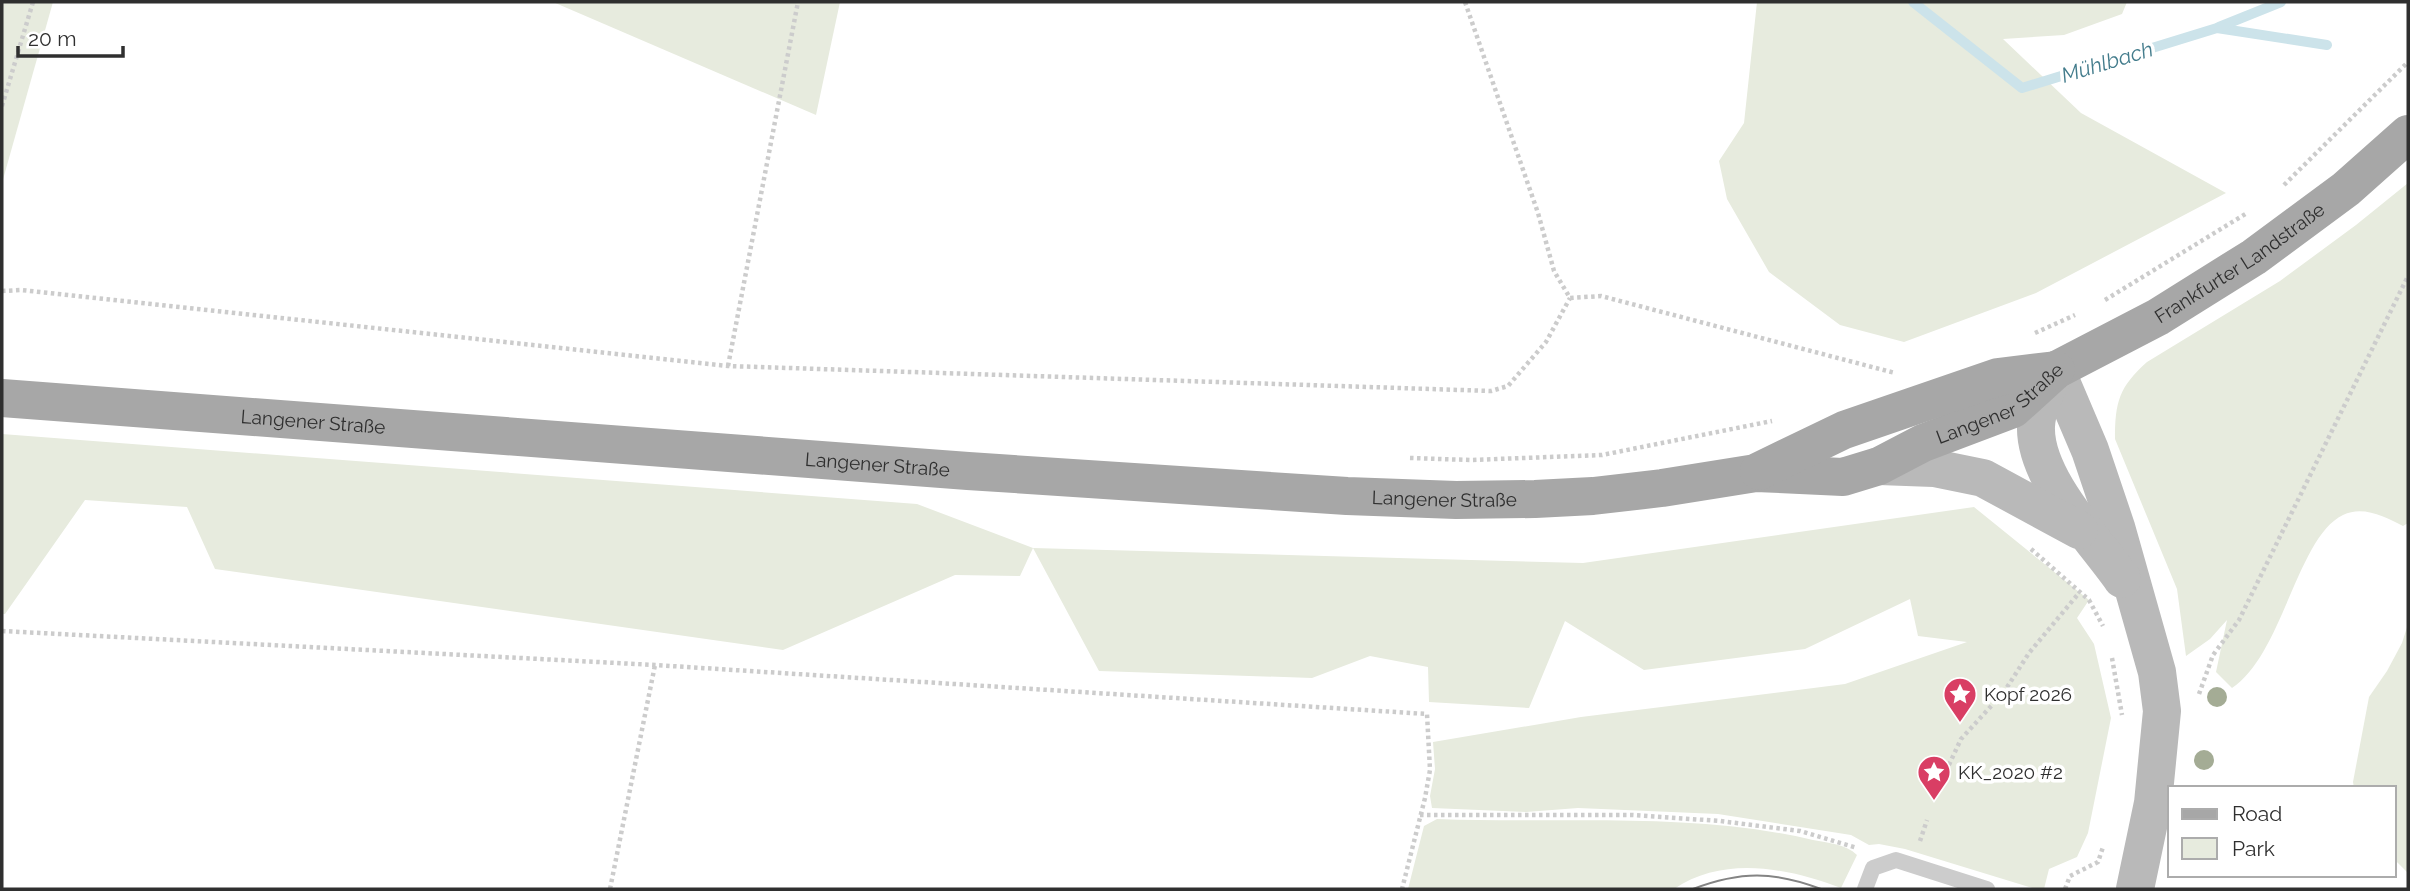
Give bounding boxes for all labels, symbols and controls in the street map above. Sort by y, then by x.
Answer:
scale bar [18,14,122,58]
text: 20 m [28,26,76,51]
water label: Mühlbach [2058,36,2156,88]
street label: Frankfurter Landstraße [2151,198,2329,327]
street label: Langener Straße [1933,358,2067,448]
street label: Langener Straße [240,405,386,438]
street label: Langener Straße [804,448,951,481]
street label: Langener Straße [1371,486,1517,511]
place icon: Kopf 2026 [1941,675,1979,724]
place label: Kopf 2026 [1984,683,2072,705]
place icon: KK_2020 #2 [1915,753,1953,802]
place label: KK_2020 #2 [1958,761,2063,783]
legend [2168,786,2396,877]
text: Road [2232,801,2282,826]
text: Park [2232,836,2275,861]

